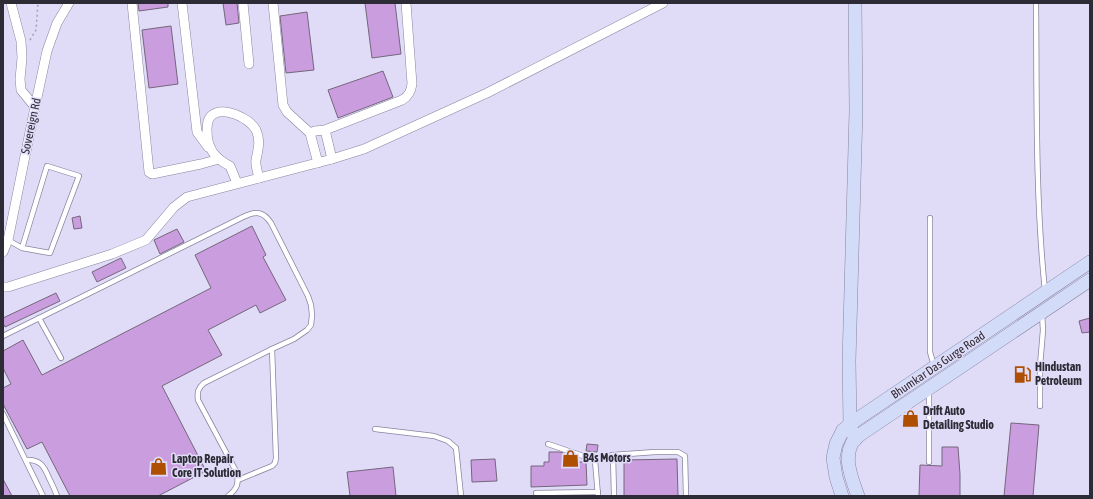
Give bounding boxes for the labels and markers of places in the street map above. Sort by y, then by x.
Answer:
place label: Hindustan Petroleum [1035,360,1082,388]
fuel station icon: Hindustan Petroleum [1012,364,1032,384]
place label: Drift Auto Detailing Studio [923,404,994,432]
shop icon: Drift Auto Detailing Studio [900,408,920,428]
shop icon: B4s Motors [560,448,580,468]
place label: B4s Motors [583,451,631,465]
place label: Laptop Repair Core IT Solution [172,452,241,480]
shop icon: Laptop Repair Core IT Solution [149,456,169,476]

